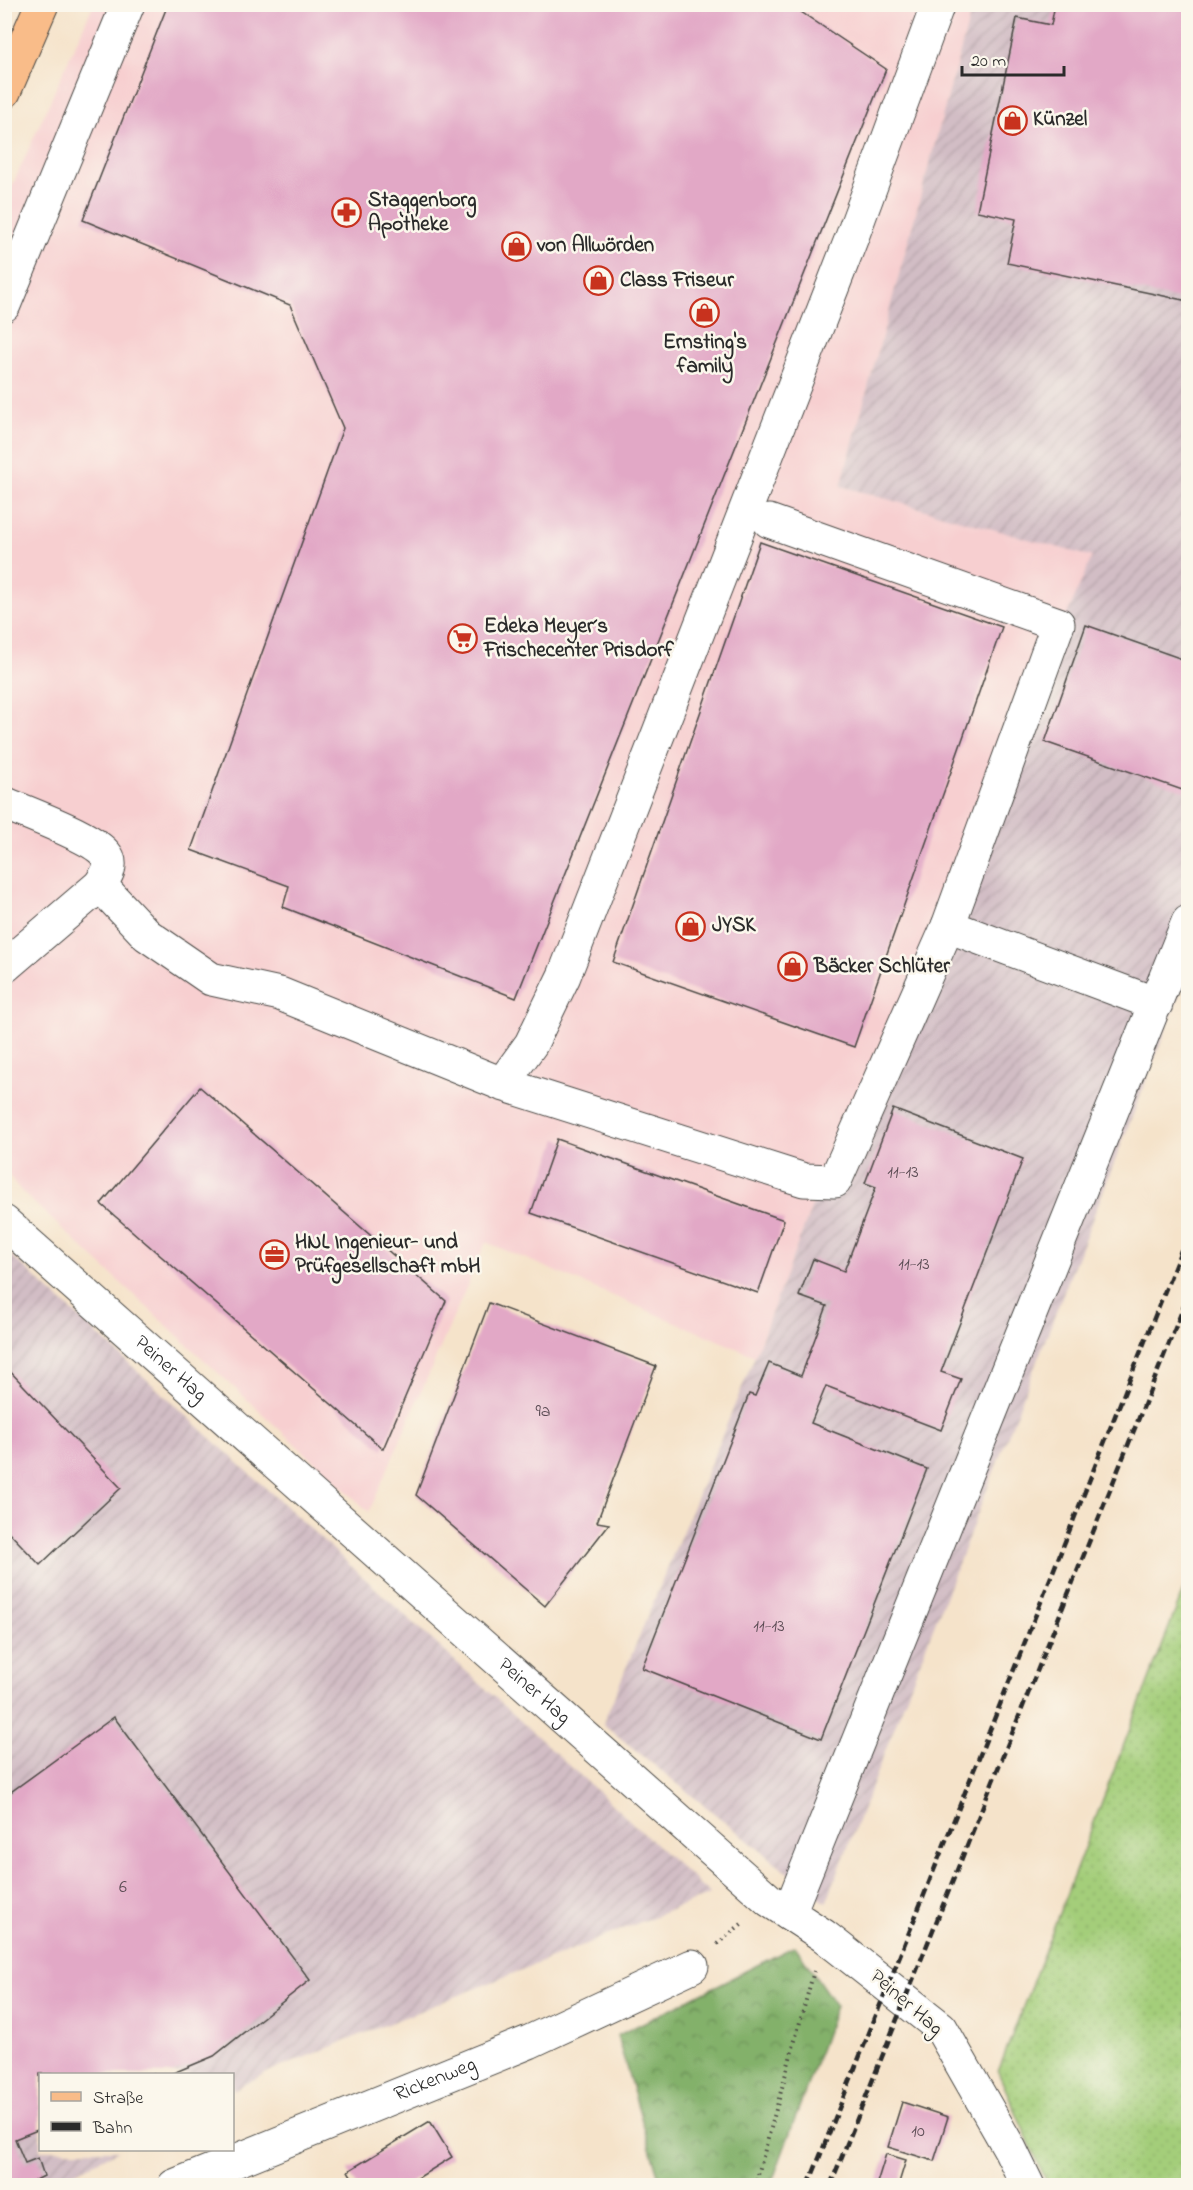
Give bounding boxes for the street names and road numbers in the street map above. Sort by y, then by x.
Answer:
street label: Peiner Hag [127,1329,213,1411]
street label: Peiner Hag [491,1651,577,1734]
street label: Peiner Hag [861,1963,949,2045]
street label: Rickenweg [390,2050,482,2110]

